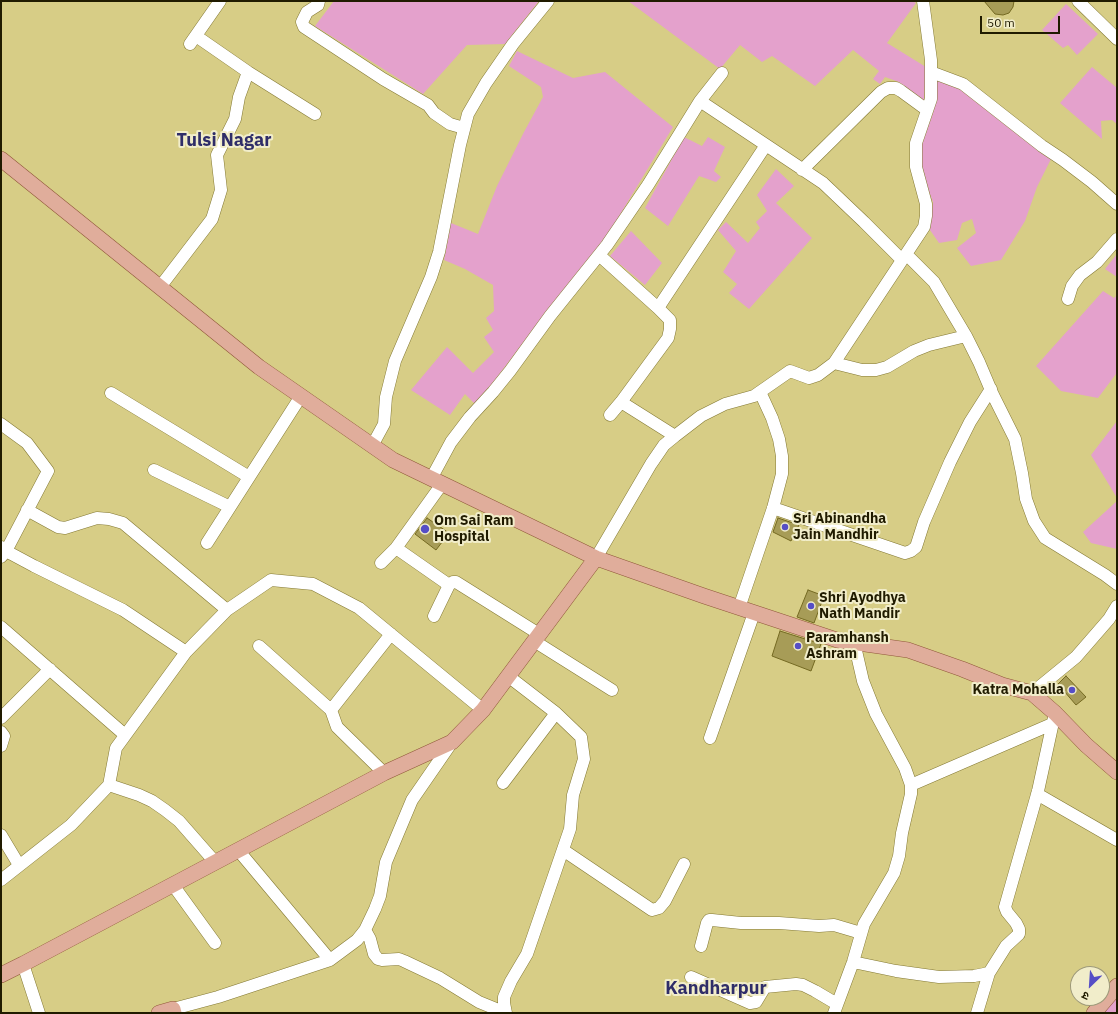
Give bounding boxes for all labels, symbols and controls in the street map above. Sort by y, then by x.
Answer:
scale bar [982,8,1062,34]
text: 50 m [987,15,1015,30]
district label: Tulsi Nagar [176,130,272,152]
place label: Sri Abinandha Jain Mandhir [793,511,886,544]
place label: Om Sai Ram Hospital [434,513,514,546]
marker: Sri Abinandha Jain Mandhir [780,522,790,532]
marker: Om Sai Ram Hospital [419,523,431,535]
place label: Shri Ayodhya Nath Mandir [819,590,906,622]
marker: Shri Ayodhya Nath Mandir [806,601,816,611]
place label: Paramhansh Ashram [806,630,889,662]
marker: Paramhansh Ashram [793,641,803,651]
place label: Katra Mohalla [972,682,1064,698]
marker: Katra Mohalla [1067,685,1077,695]
north arrow [1070,966,1110,1006]
district label: Kandharpur [665,978,767,1000]
text: उ [1079,988,1091,1004]

